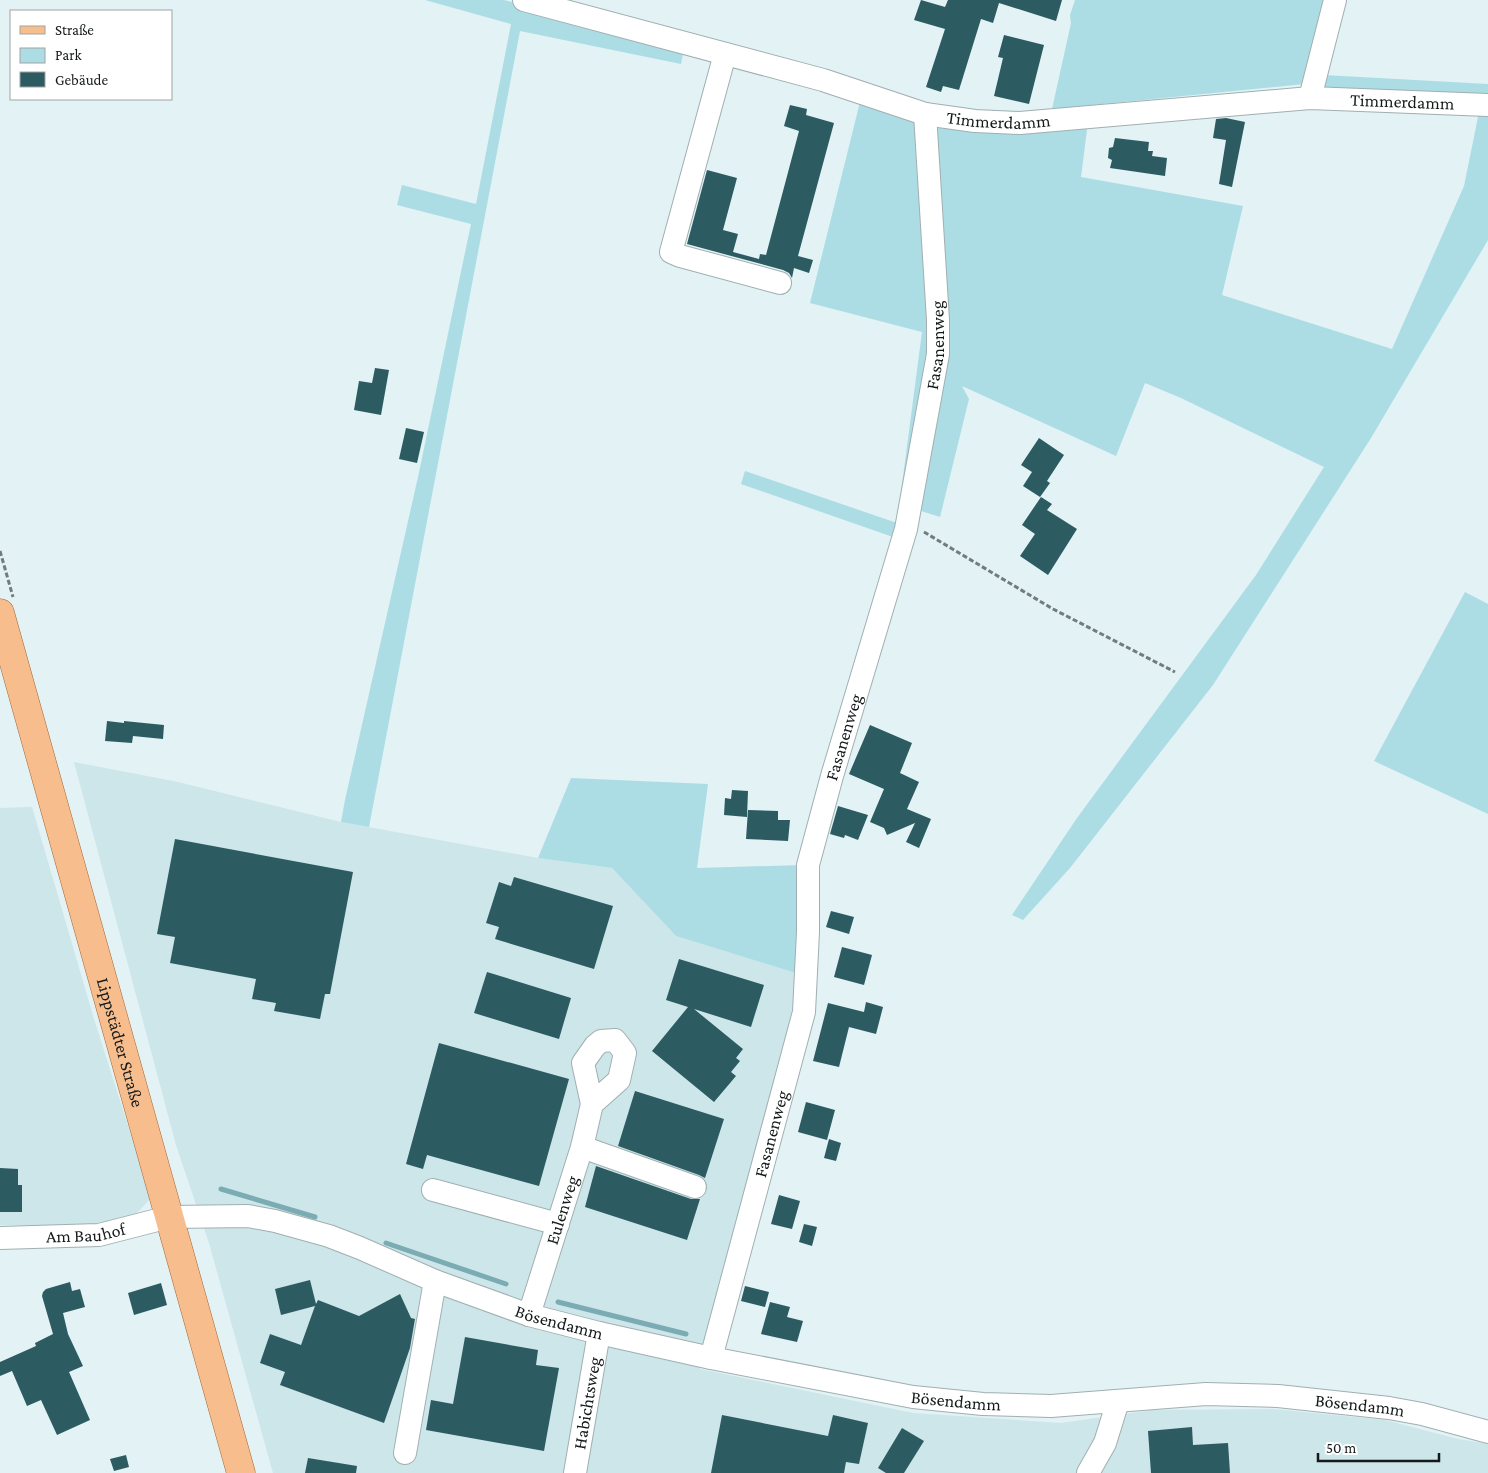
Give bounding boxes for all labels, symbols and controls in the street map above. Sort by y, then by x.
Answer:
legend [10,10,172,100]
text: Straße [55,22,94,38]
text: Park [55,47,82,63]
text: Gebäude [55,72,109,88]
street label: Timmerdamm [1350,90,1455,114]
street label: Timmerdamm [945,107,1052,133]
street label: Fasanenweg [922,300,948,391]
street label: Fasanenweg [821,691,866,783]
street label: Lippstädter Straße [93,975,148,1110]
street label: Fasanenweg [750,1088,793,1180]
street label: Eulenweg [542,1173,582,1247]
street label: Am Bauhof [46,1218,129,1247]
street label: Bösendamm [512,1301,606,1344]
street label: Habichtsweg [569,1355,605,1451]
street label: Bösendamm [910,1387,1002,1415]
street label: Bösendamm [1314,1390,1407,1421]
scale bar [1318,1430,1439,1462]
text: 50 m [1326,1440,1356,1456]

